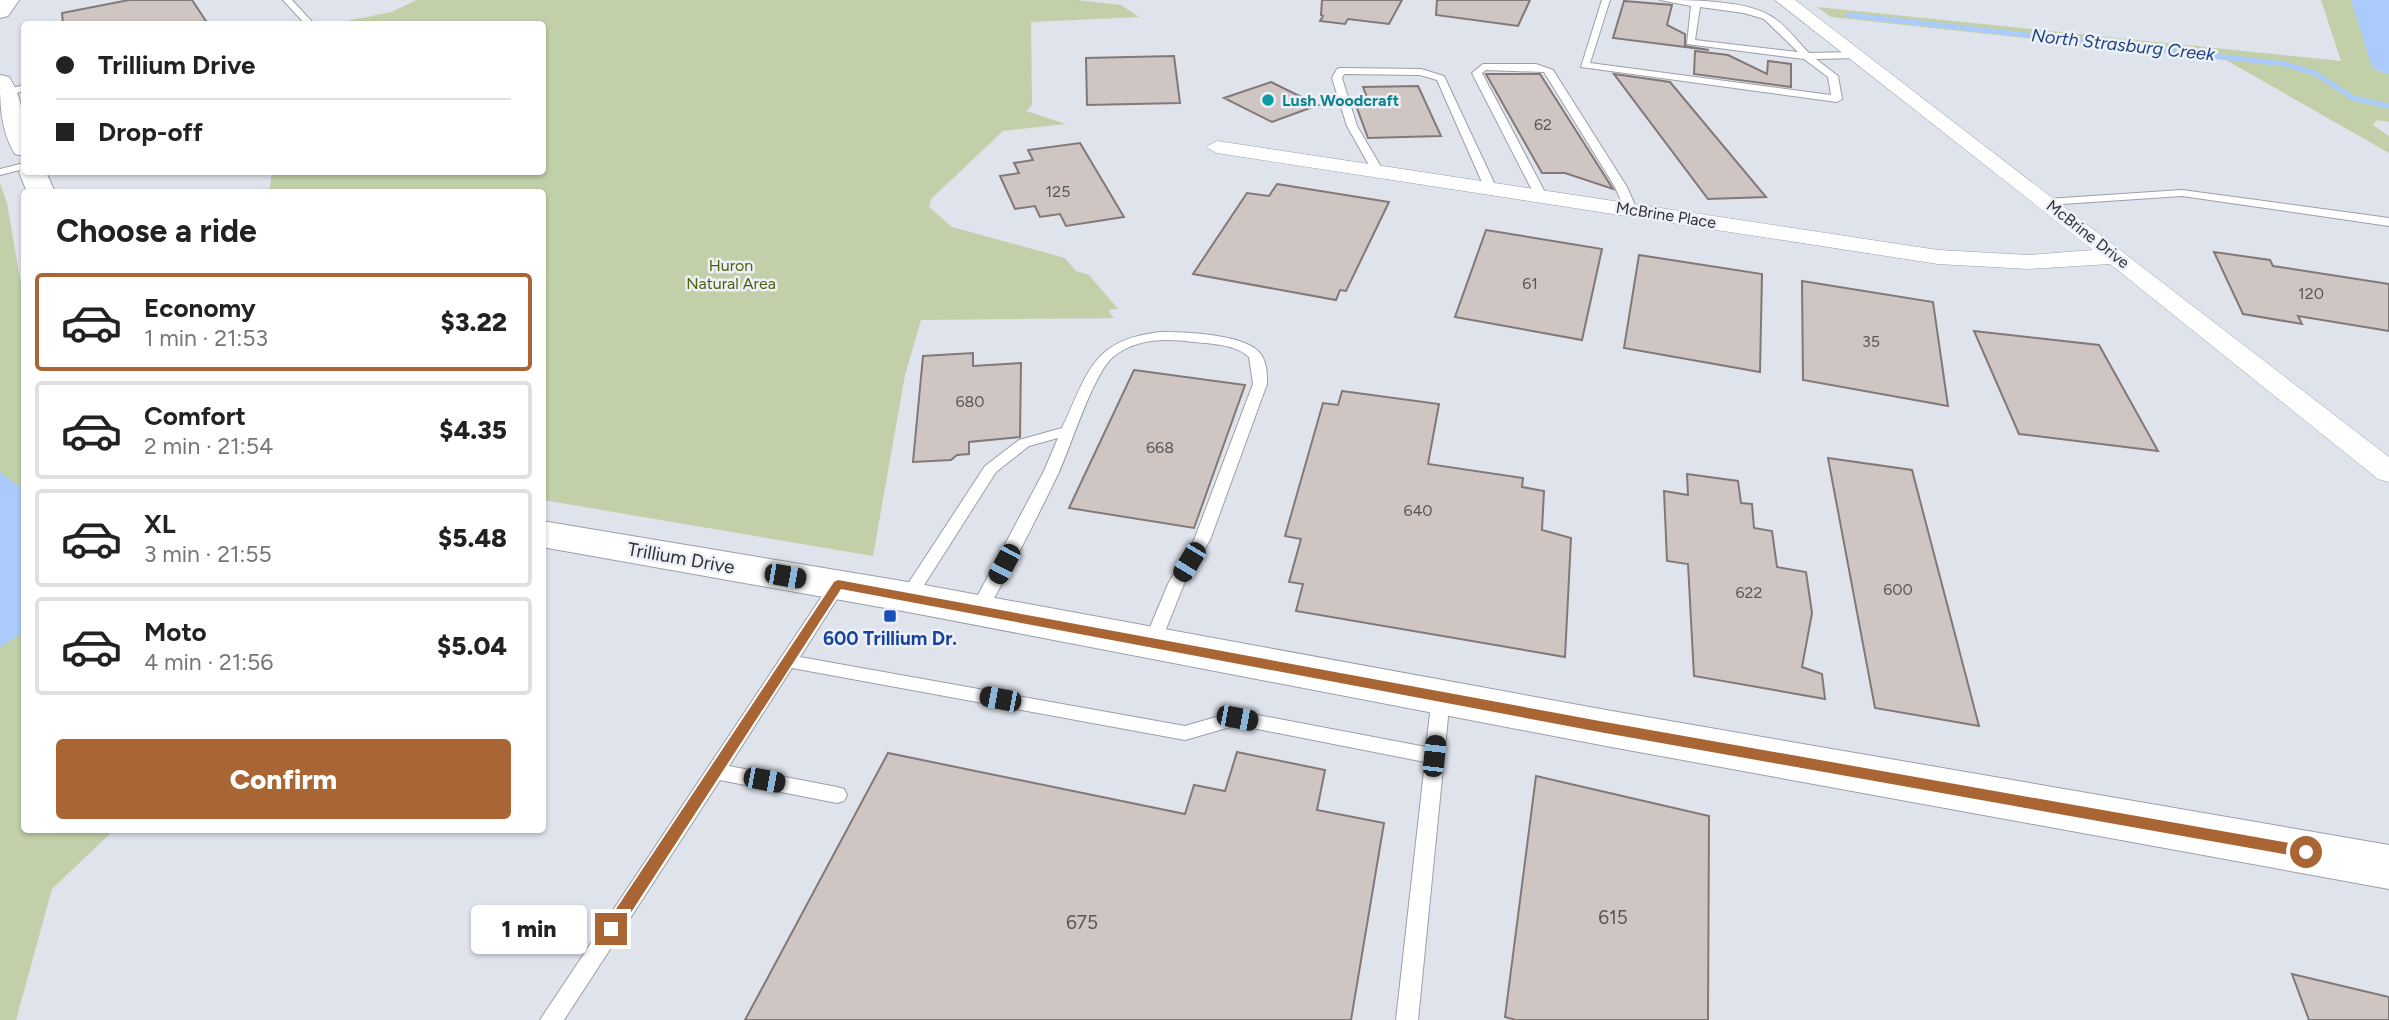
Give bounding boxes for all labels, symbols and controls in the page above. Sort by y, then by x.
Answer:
water label: North Strasburg Creek [2030,24,2217,66]
text: Trillium Drive [98,49,255,81]
place label: Lush Woodcraft [1282,91,1399,110]
marker: Lush Woodcraft [1260,92,1276,108]
house number: 62 [1534,115,1552,134]
text: Drop-off [98,116,203,148]
house number: 125 [1046,182,1070,201]
street label: McBrine Drive [2043,196,2133,272]
street label: McBrine Place [1615,198,1718,232]
text: Choose a ride [56,212,257,250]
park label: Huron Natural Area [686,256,776,293]
house number: 61 [1522,274,1538,293]
house number: 120 [2298,284,2324,303]
icon: car [60,291,123,354]
text: Economy [144,292,256,324]
text: $3.22 [441,306,507,338]
text: 1 min · 21:53 [144,324,268,352]
house number: 35 [1862,332,1880,351]
house number: 680 [955,392,985,411]
icon: car [60,399,123,462]
text: Comfort [144,400,246,432]
text: $4.35 [439,414,507,446]
text: 2 min · 21:54 [144,432,273,460]
house number: 668 [1146,438,1174,457]
house number: 640 [1403,501,1433,520]
icon: car [60,507,123,570]
text: XL [144,508,176,540]
text: $5.48 [438,522,507,554]
street label: Trillium Drive [626,537,736,579]
car [1170,539,1209,585]
text: 3 min · 21:55 [144,540,272,568]
car [985,541,1024,587]
car [763,562,808,590]
house number: 600 [1883,580,1913,599]
house number: 622 [1736,583,1762,602]
marker: 600 Trillium Dr. [882,608,898,624]
icon: car [60,615,123,678]
text: Moto [144,616,207,648]
place label: 600 Trillium Dr. [823,627,957,650]
text: $5.04 [437,630,507,662]
text: 4 min · 21:56 [144,648,273,676]
car [978,685,1023,713]
car [1215,704,1260,732]
car [1422,734,1447,778]
button: Confirm [56,739,511,819]
car [742,766,787,794]
route start [2290,836,2322,868]
callout: 1 min [471,904,586,954]
house number: 615 [1598,906,1628,929]
house number: 675 [1066,911,1098,934]
route end [595,913,627,945]
text: 1 min [502,915,556,943]

